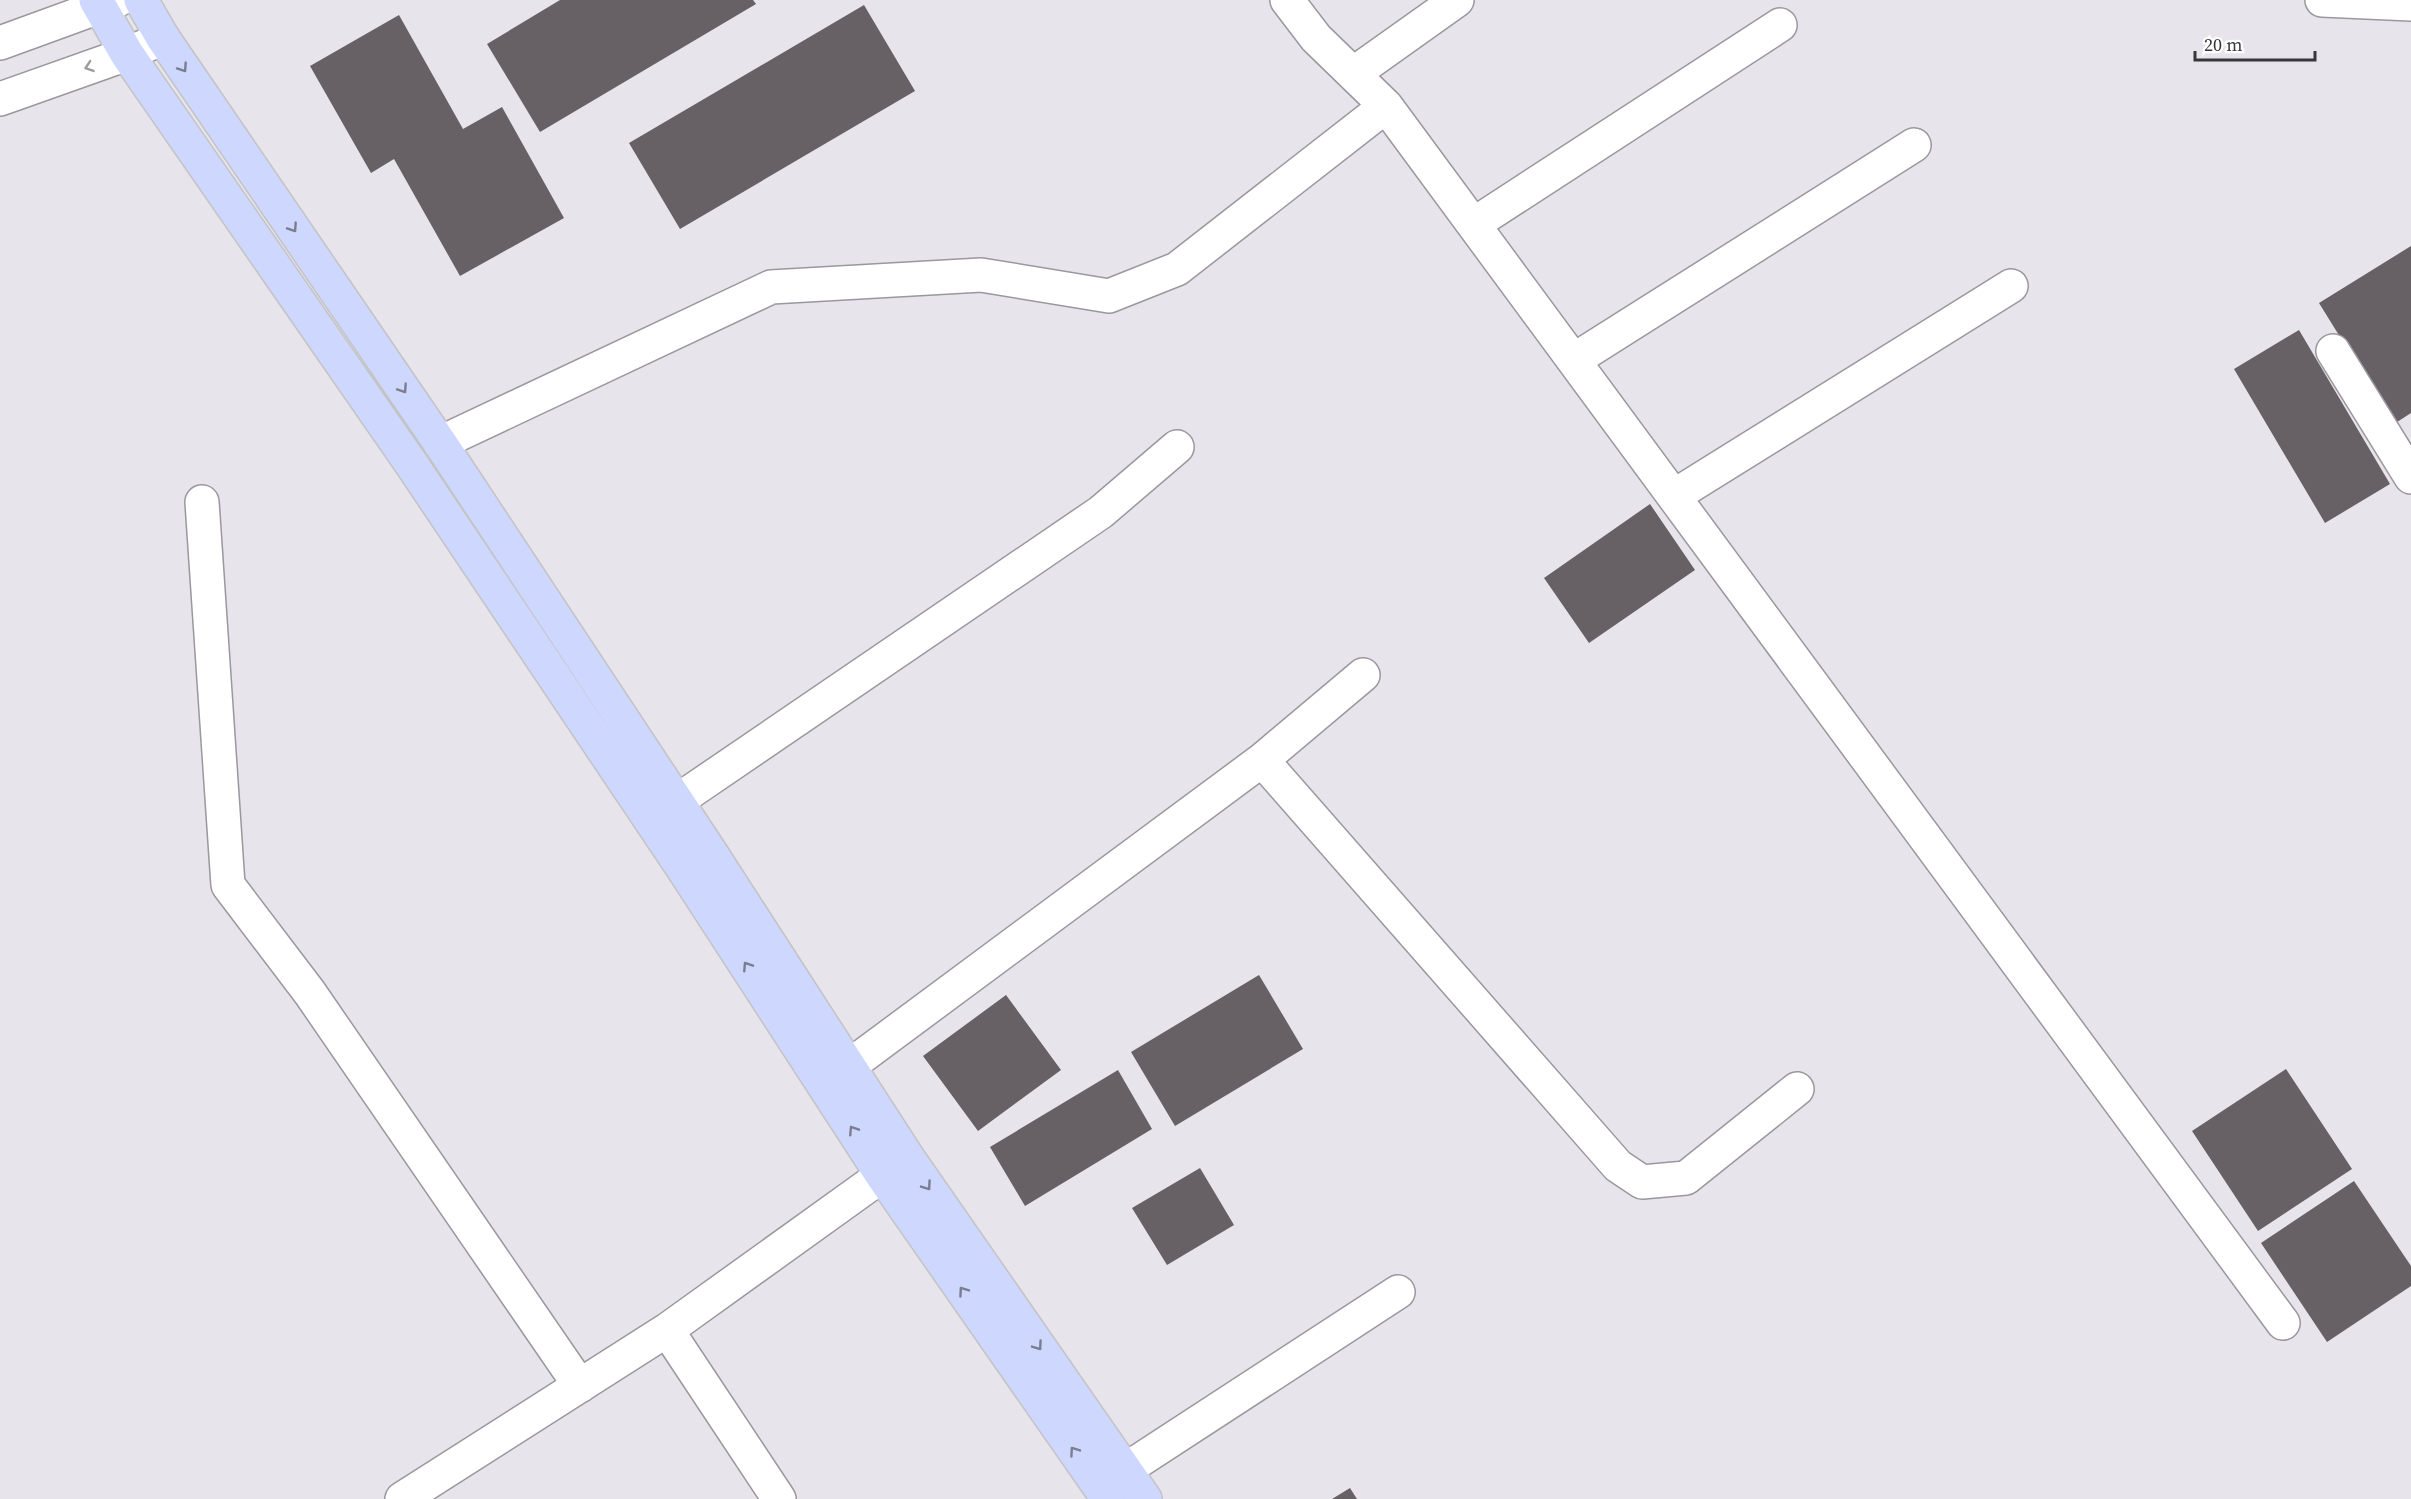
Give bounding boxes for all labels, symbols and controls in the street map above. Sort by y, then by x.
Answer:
scale bar [2195,24,2315,62]
text: 20 m [2204,32,2242,57]
one-way arrow [84,60,95,73]
one-way arrow [176,61,187,72]
one-way arrow [286,222,297,233]
one-way arrow [396,383,407,394]
one-way arrow [743,962,754,973]
one-way arrow [849,1126,860,1137]
one-way arrow [920,1179,931,1190]
one-way arrow [959,1287,970,1298]
one-way arrow [1031,1339,1042,1350]
one-way arrow [1070,1447,1081,1458]

